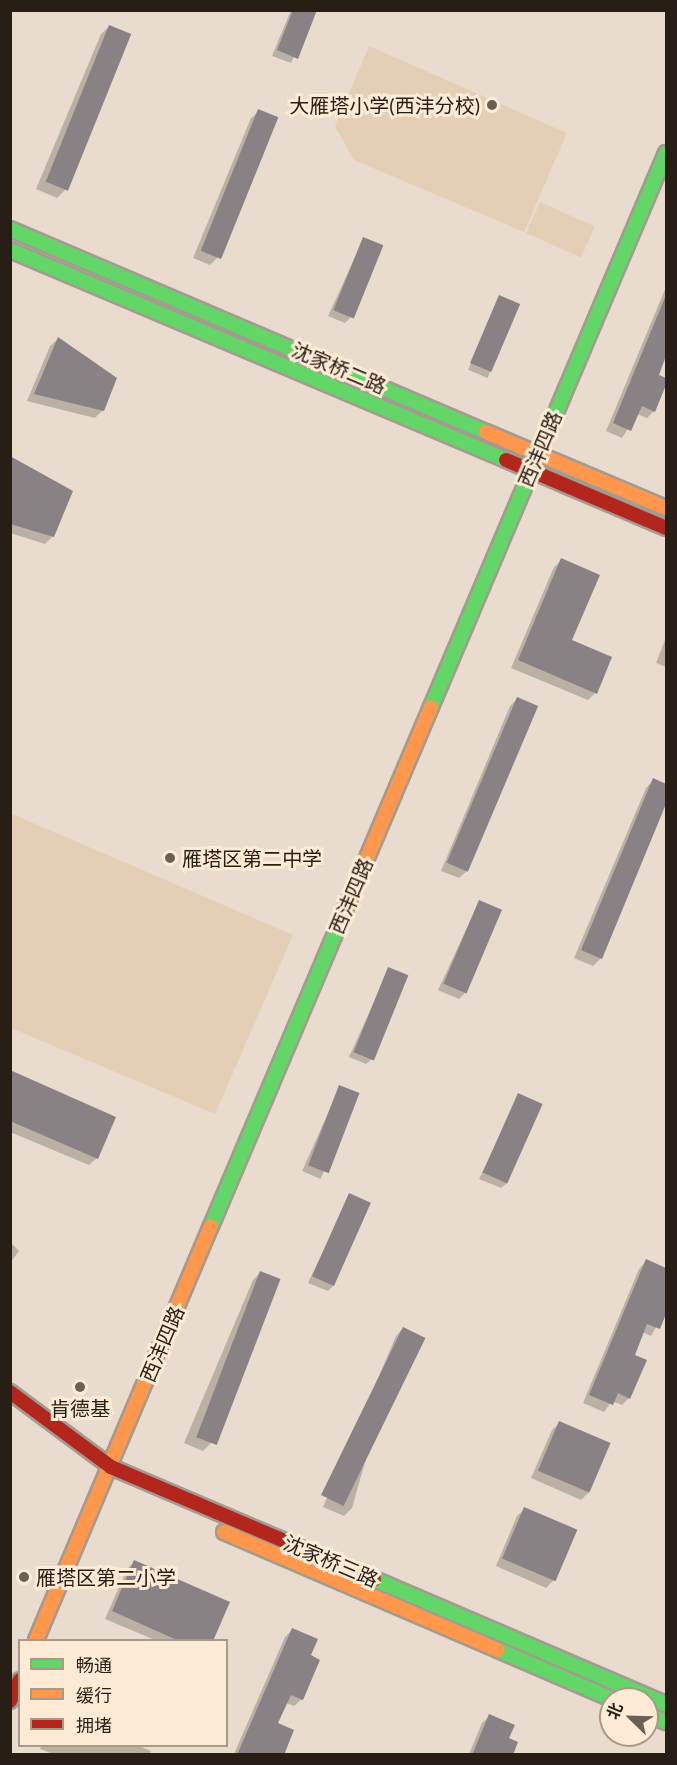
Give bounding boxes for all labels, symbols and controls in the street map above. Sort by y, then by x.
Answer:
place label: 大雁塔小学(西沣分校) [289,93,480,117]
marker: 大雁塔小学(西沣分校) [485,98,499,112]
street label: 沈家桥二路 [288,337,390,399]
street label: 西沣四路 [513,407,567,491]
place label: 雁塔区第二中学 [182,846,322,870]
marker: 雁塔区第二中学 [163,851,177,865]
street label: 西沣四路 [324,854,378,938]
street label: 西沣四路 [135,1302,189,1386]
marker: 肯德基 [73,1380,87,1394]
place label: 肯德基 [50,1396,110,1420]
street label: 沈家桥三路 [280,1530,382,1592]
place label: 雁塔区第二小学 [36,1565,176,1589]
marker: 雁塔区第二小学 [17,1570,31,1584]
legend [18,1639,228,1747]
text: 畅通 [76,1654,112,1676]
text: 缓行 [76,1684,112,1706]
north arrow [599,1687,659,1747]
text: 北 [602,1699,626,1722]
text: 拥堵 [76,1714,112,1736]

